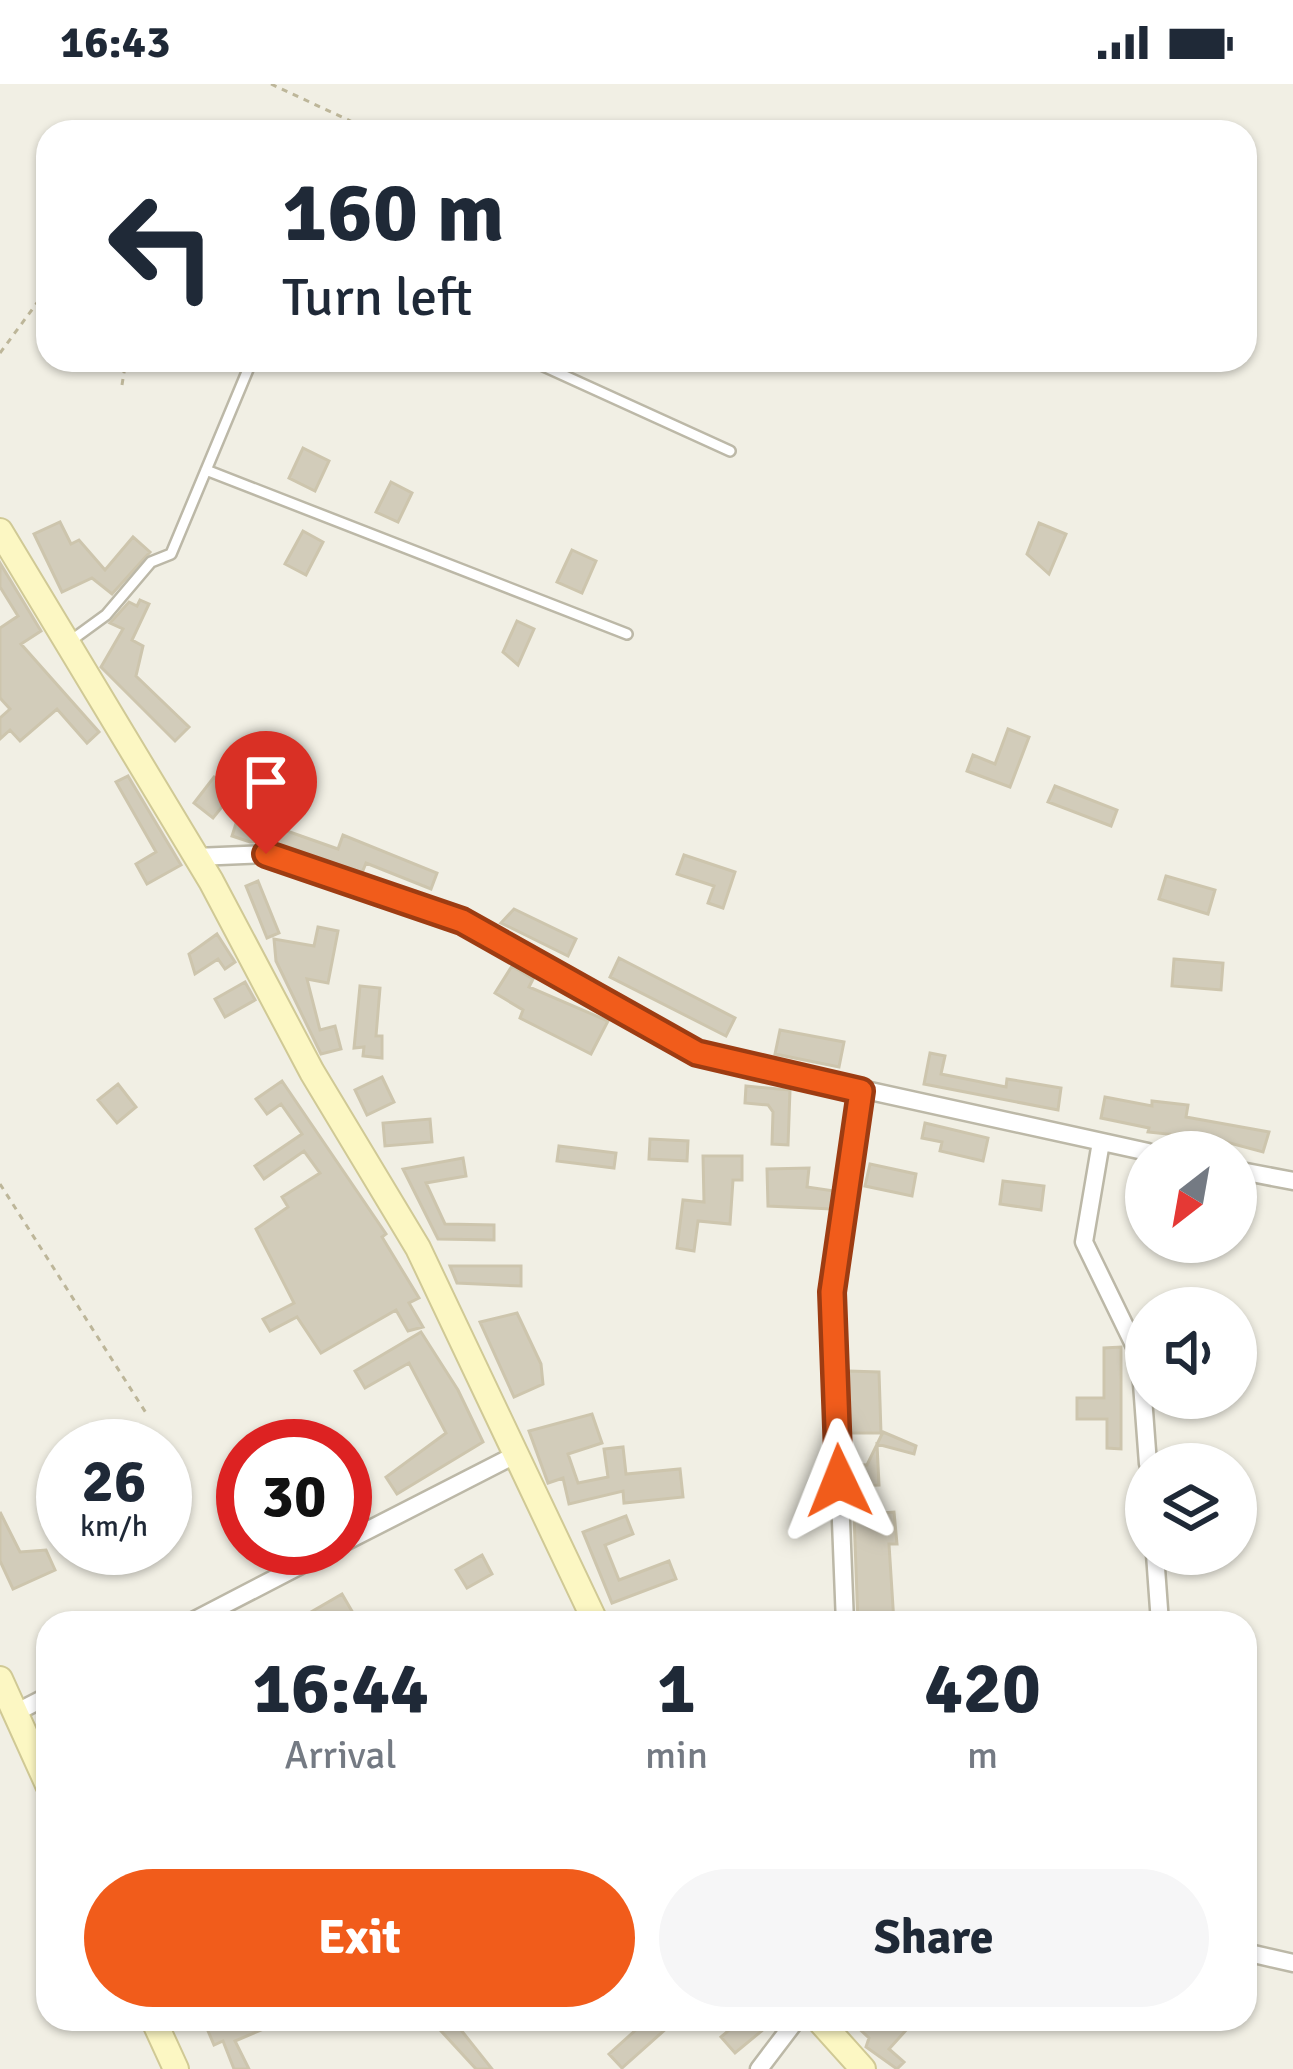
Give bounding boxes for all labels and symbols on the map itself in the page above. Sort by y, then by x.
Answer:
pin [215,731,317,854]
north arrow [1125,1131,1257,1263]
position arrow [776,1418,902,1544]
speed limit sign: 30 [216,1419,372,1575]

